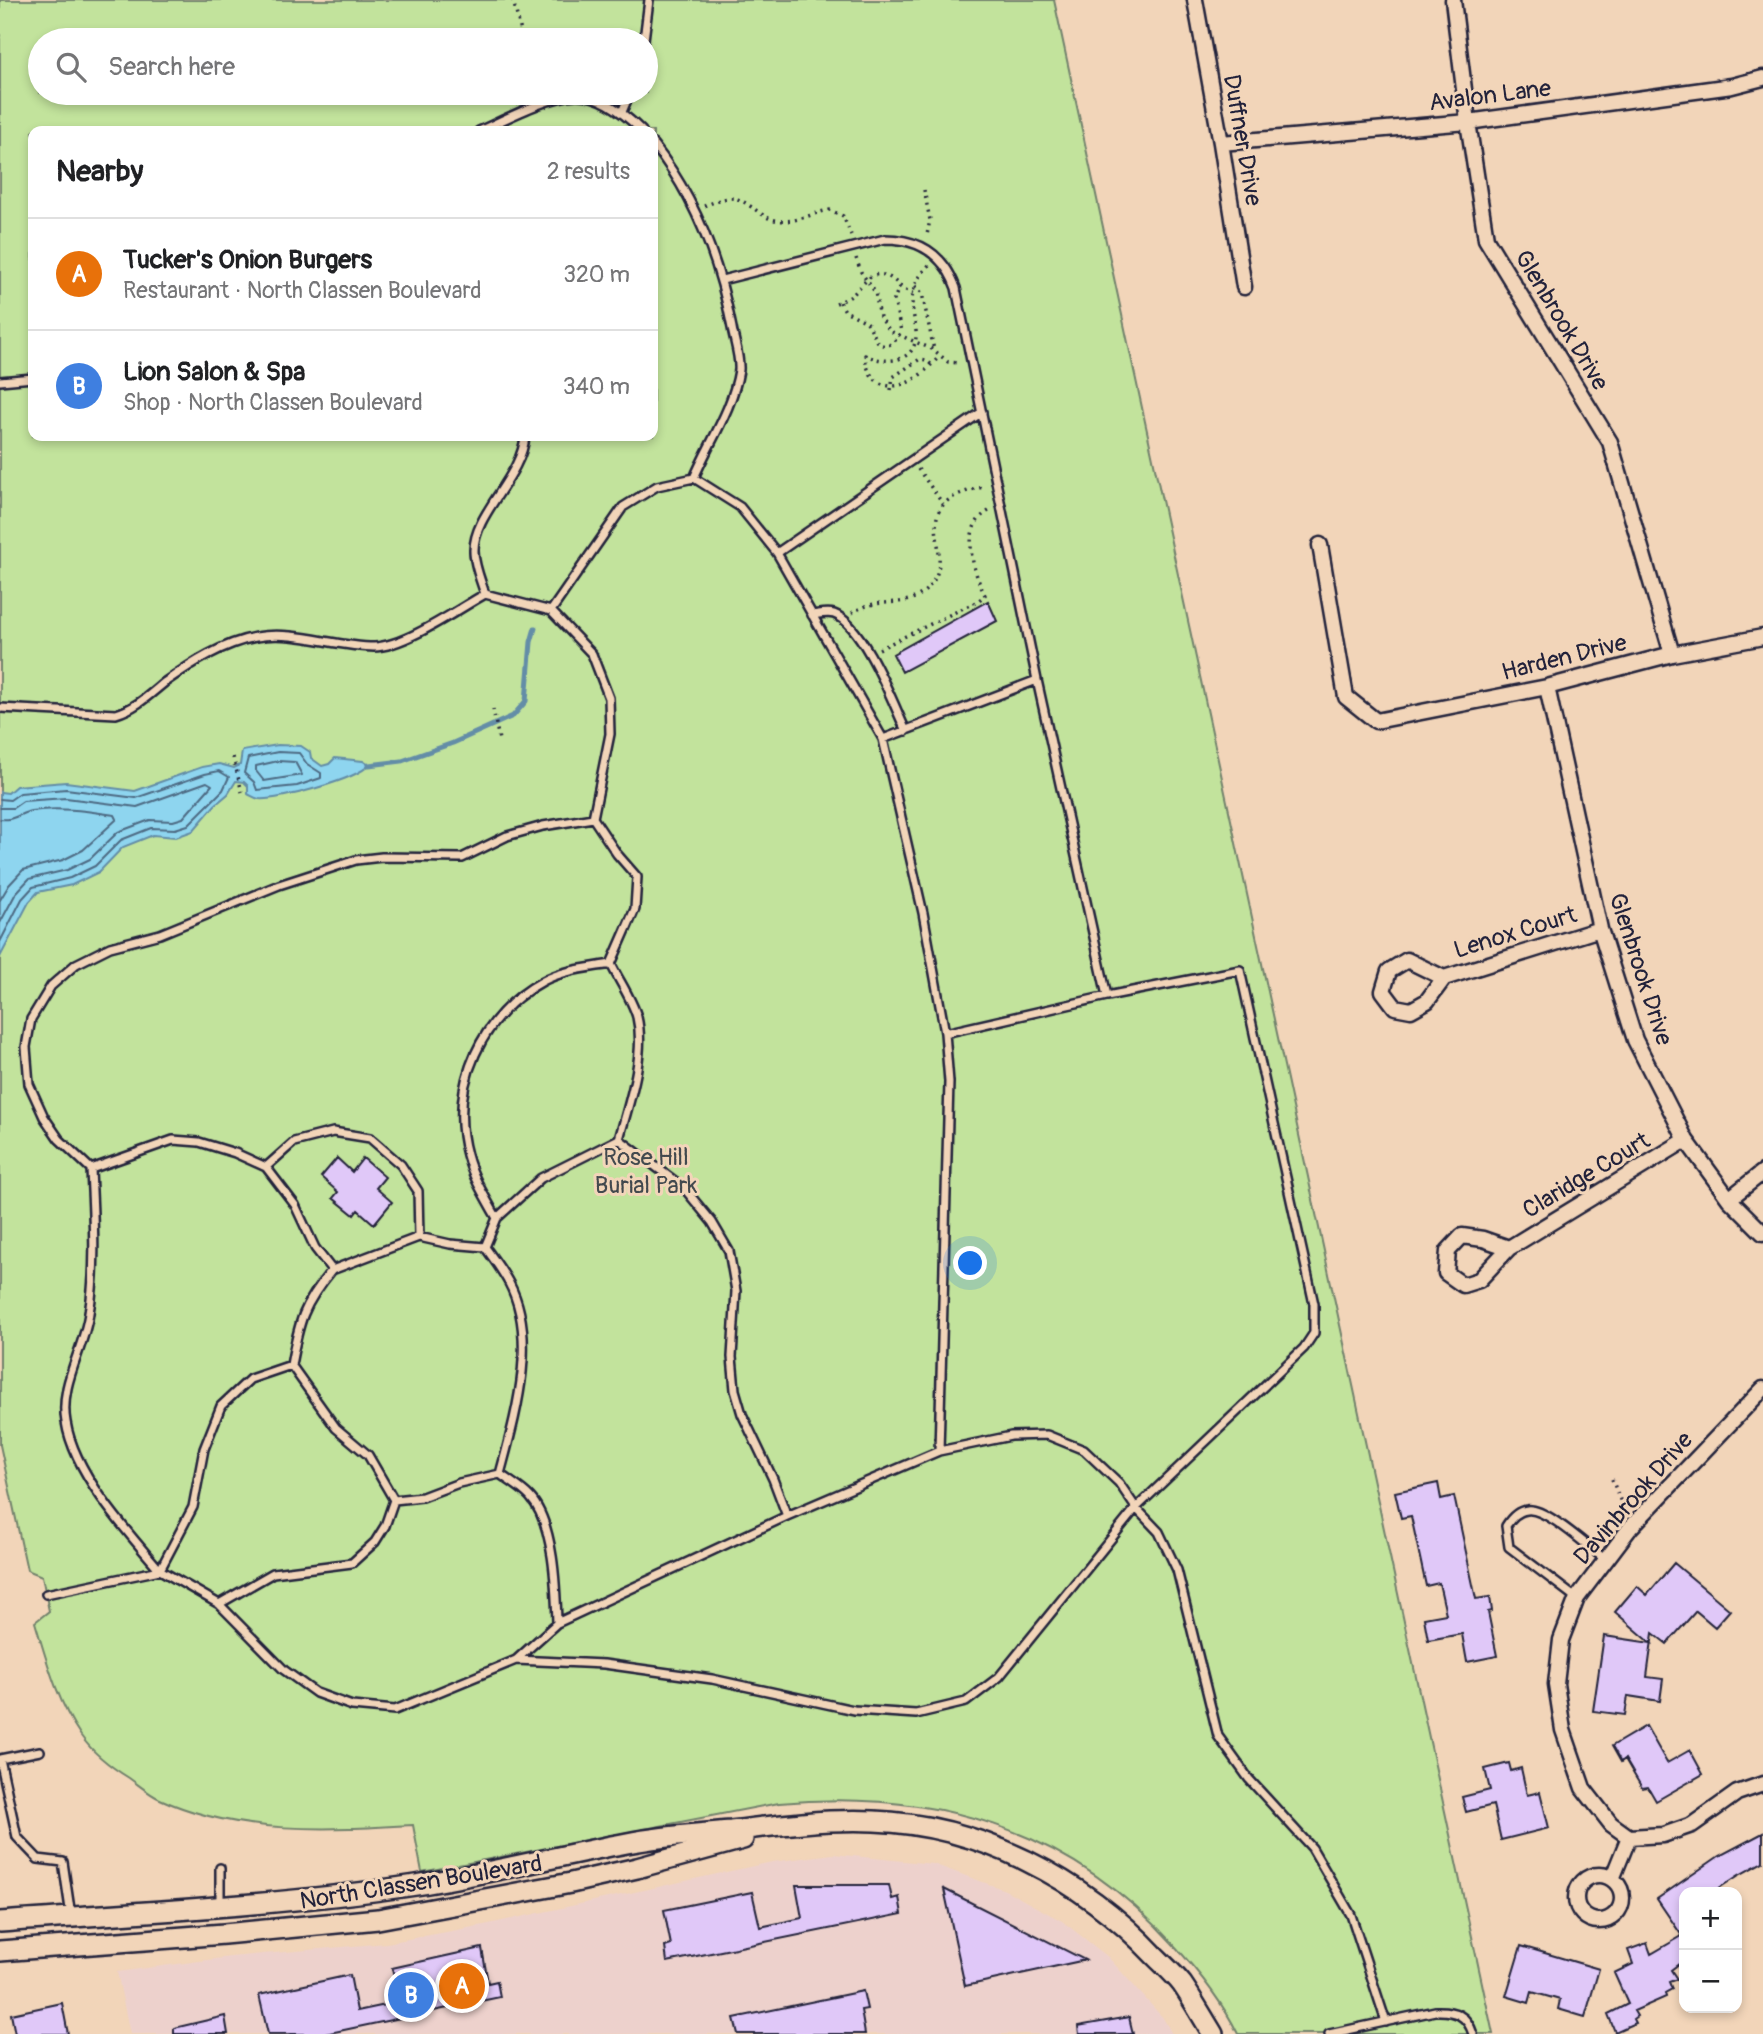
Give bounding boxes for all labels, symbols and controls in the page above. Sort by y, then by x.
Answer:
search box [28,28,658,105]
icon: search [52,48,90,86]
text: Search here [108,51,235,83]
street label: Duffner Drive [1217,72,1268,208]
street label: Avalon Lane [1427,74,1553,117]
text: Nearby [56,153,143,190]
text: 2 results [547,157,630,186]
text: Tucker's Onion Burgers [123,244,372,276]
street label: Glenbrook Drive [1508,245,1615,396]
text: A [72,260,86,289]
text: 320 m [563,260,630,289]
text: Restaurant · North Classen Boulevard [123,276,481,305]
text: Lion Salon & Spa [123,356,305,388]
text: B [72,372,86,401]
text: 340 m [563,372,630,401]
text: Shop · North Classen Boulevard [123,388,423,417]
street label: Harden Drive [1499,628,1630,687]
street label: Glenbrook Drive [1602,889,1679,1049]
street label: Lenox Court [1450,900,1580,965]
street label: Claridge Court [1517,1126,1655,1225]
park label: Rose Hill Burial Park [595,1143,697,1200]
your location [953,1246,987,1280]
street label: Davinbrook Drive [1568,1426,1699,1571]
street label: North Classen Boulevard [298,1849,544,1916]
map controls [1679,1887,1742,2013]
button: + [1679,1887,1742,1950]
button: − [1679,1950,1742,2013]
pin: A [439,1960,485,2012]
pin: B [388,1969,434,2021]

